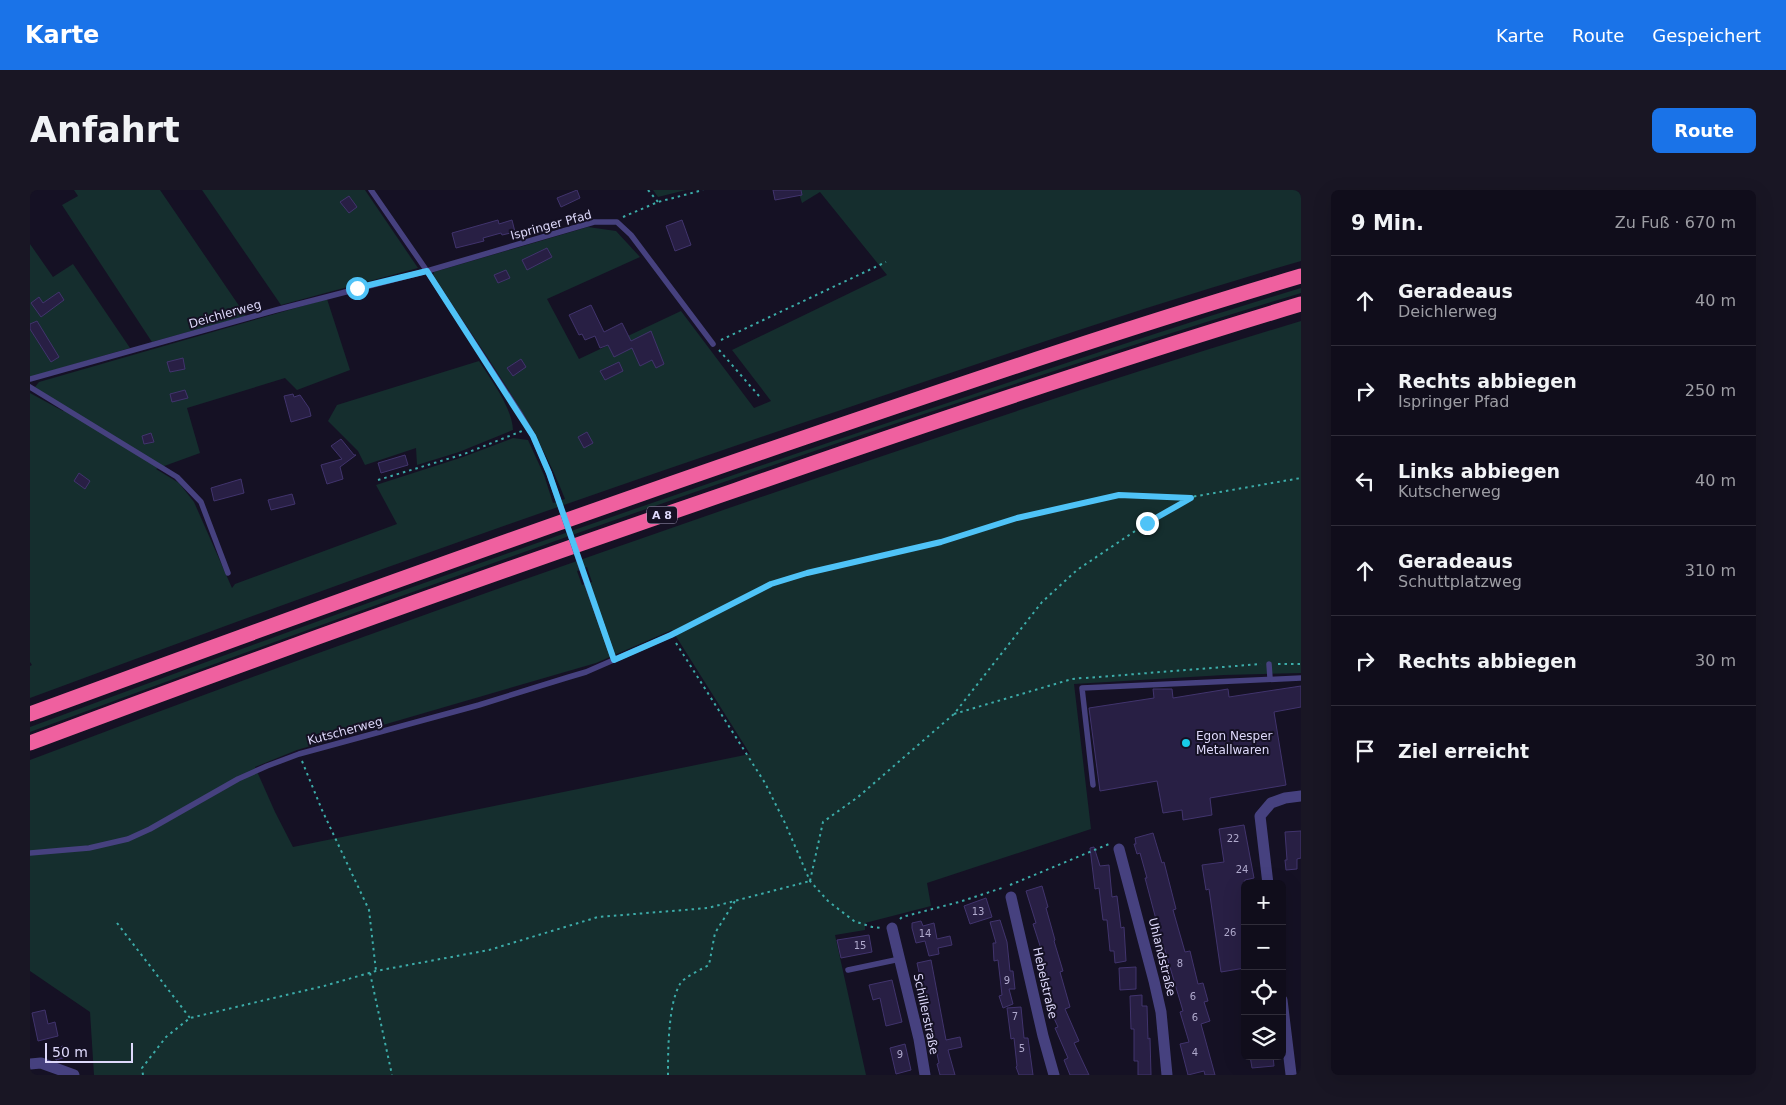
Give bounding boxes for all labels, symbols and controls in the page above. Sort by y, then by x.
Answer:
text: Karte [25,21,99,49]
text: Karte [1496,25,1544,46]
text: Route [1572,25,1624,46]
text: Gespeichert [1652,25,1761,46]
button: Route [1652,108,1756,153]
text: Anfahrt [30,110,180,150]
street label: Ispringer Pfad [509,207,593,243]
text: 9 Min. [1351,211,1424,235]
text: Zu Fuß · 670 m [1615,213,1736,232]
route start [346,277,369,300]
text: Geradeaus [1398,280,1513,302]
icon: ahead [1351,287,1379,315]
text: 40 m [1695,291,1736,310]
street label: Deichlerweg [187,297,263,331]
text: Deichlerweg [1398,302,1498,321]
text: Rechts abbiegen [1398,370,1577,392]
icon: right [1351,377,1379,405]
text: 250 m [1685,381,1736,400]
text: Ispringer Pfad [1398,392,1509,411]
text: Links abbiegen [1398,460,1560,482]
icon: left [1351,467,1379,495]
text: 40 m [1695,471,1736,490]
text: Kutscherweg [1398,482,1501,501]
road number: A 8 [647,506,677,524]
route end [1136,512,1159,535]
text: Geradeaus [1398,550,1513,572]
icon: ahead [1351,557,1379,585]
text: 310 m [1685,561,1736,580]
text: Schuttplatzweg [1398,572,1522,591]
icon: right [1351,647,1379,675]
text: Rechts abbiegen [1398,650,1577,672]
text: 30 m [1695,651,1736,670]
street label: Kutscherweg [306,714,384,748]
place label: Egon Nesper Metallwaren [1196,729,1273,757]
marker: Egon Nesper Metallwaren [1180,737,1192,749]
icon: arrive [1351,737,1379,765]
text: Ziel erreicht [1398,740,1529,762]
house number: 22 [1227,833,1239,844]
house number: 24 [1236,864,1248,875]
map controls [1241,880,1286,1060]
button: + [1241,880,1286,925]
house number: 13 [972,906,984,917]
street label: Uhlandstraße [1145,916,1179,998]
button: − [1241,925,1286,970]
house number: 26 [1224,927,1236,938]
house number: 14 [919,928,931,939]
house number: 15 [854,940,866,951]
street label: Hebelstraße [1030,946,1060,1020]
house number: 8 [1177,958,1183,969]
button: locate [1241,970,1286,1015]
street label: Schillerstraße [911,972,941,1056]
house number: 9 [1004,975,1010,986]
house number: 6 [1190,991,1196,1002]
house number: 7 [1012,1011,1018,1022]
house number: 6 [1192,1012,1198,1023]
button: layers [1241,1015,1286,1060]
scale bar [45,1040,132,1063]
house number: 5 [1019,1043,1025,1054]
text: 50 m [52,1044,88,1060]
house number: 4 [1192,1047,1198,1058]
house number: 9 [897,1049,903,1060]

